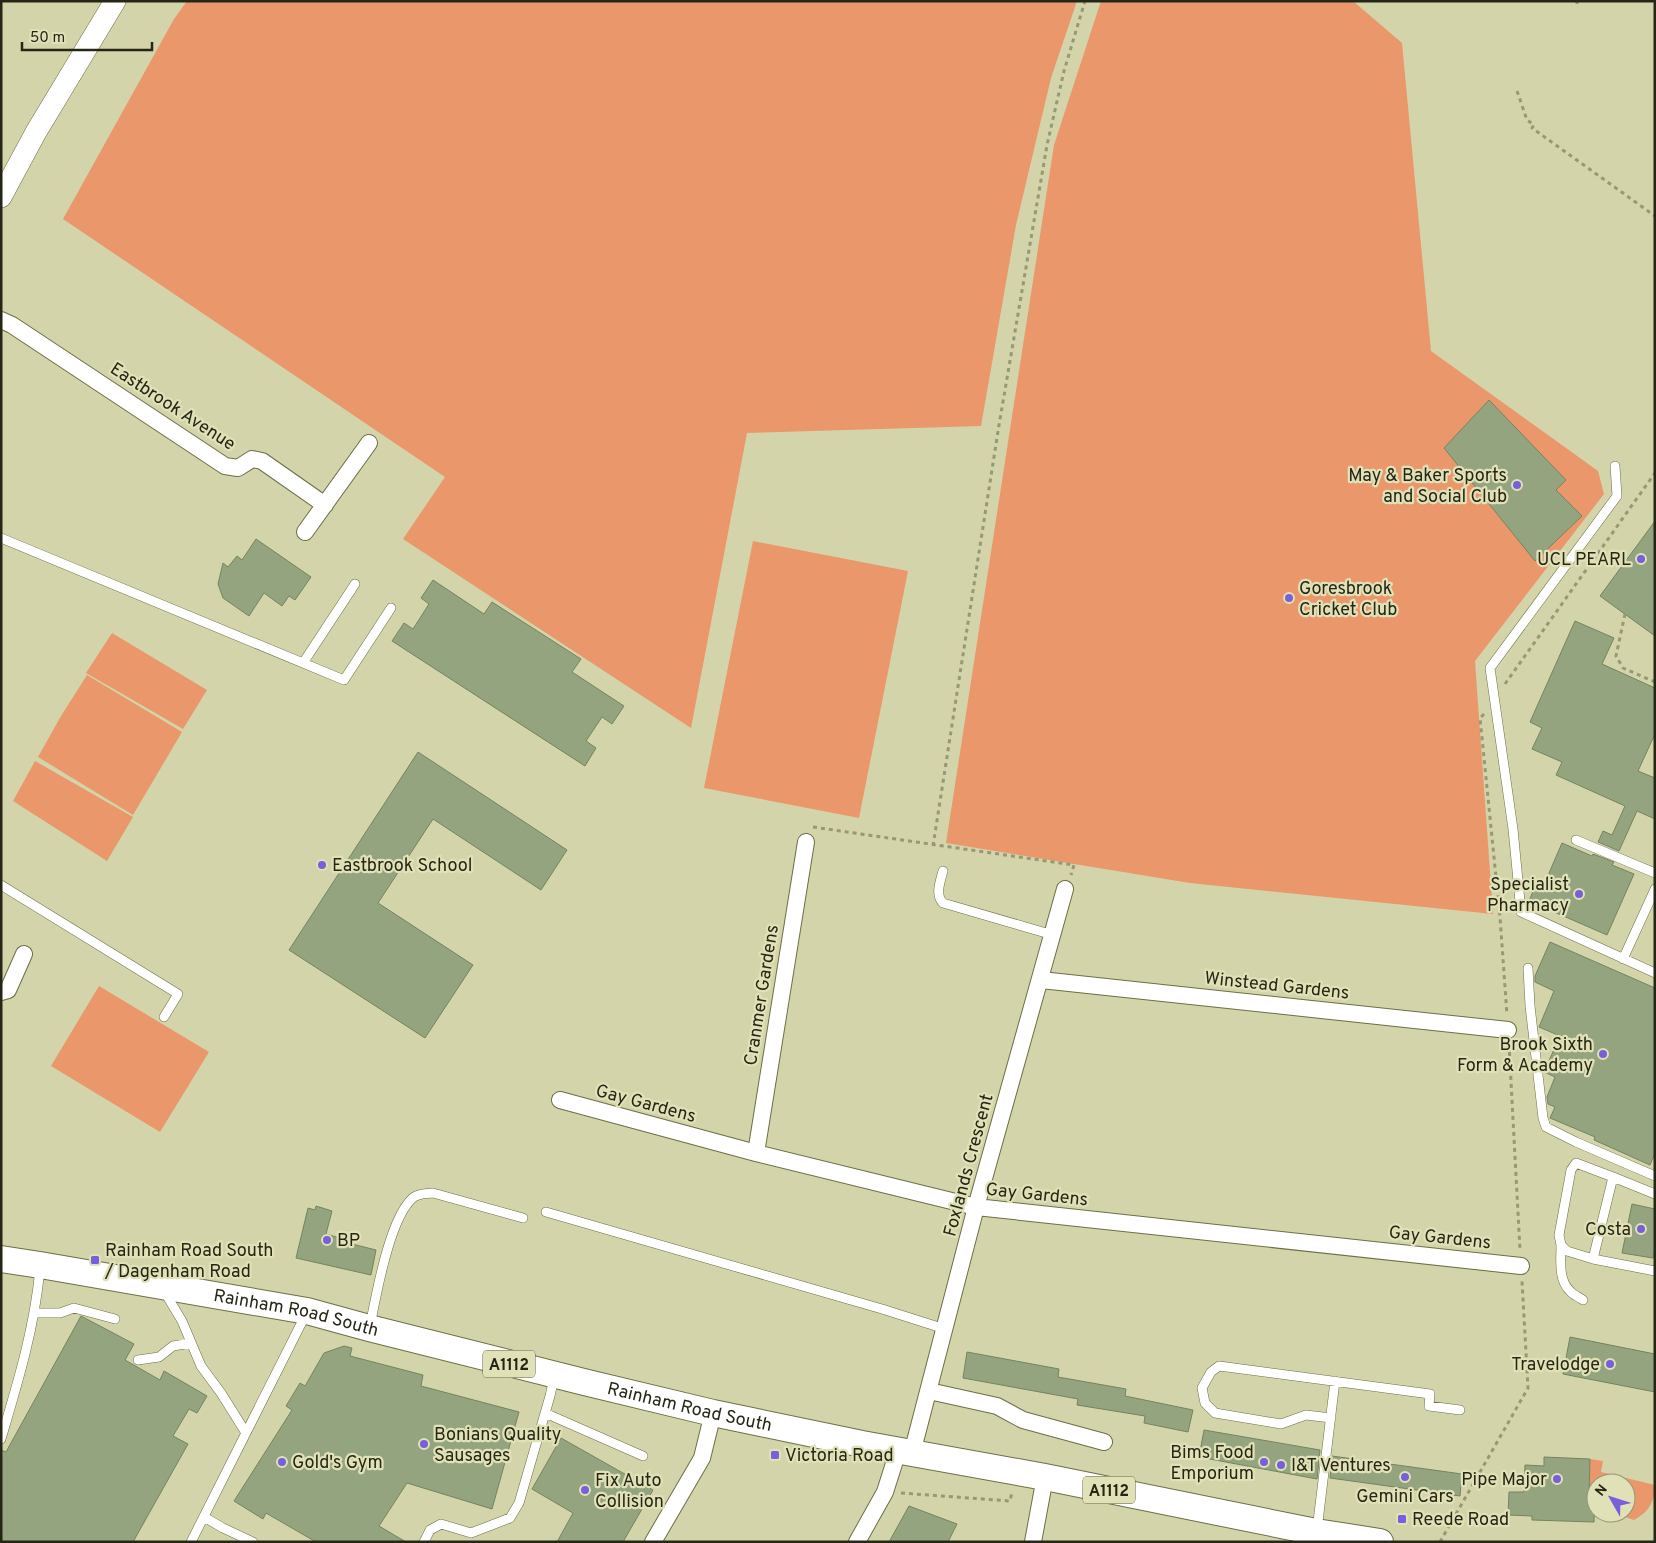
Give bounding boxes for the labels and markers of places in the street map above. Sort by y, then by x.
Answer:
place label: May & Baker Sports and Social Club [1348,465,1507,509]
marker: May & Baker Sports and Social Club [1511,479,1523,491]
place label: UCL PEARL [1537,549,1631,572]
marker: UCL PEARL [1635,553,1647,565]
place label: Goresbrook Cricket Club [1299,578,1397,622]
marker: Goresbrook Cricket Club [1283,592,1295,604]
place label: Eastbrook School [332,855,473,878]
marker: Eastbrook School [316,859,328,871]
place label: Specialist Pharmacy [1487,874,1569,918]
marker: Specialist Pharmacy [1573,888,1585,900]
place label: Brook Sixth Form & Academy [1457,1034,1593,1078]
marker: Brook Sixth Form & Academy [1597,1048,1609,1060]
place label: Costa [1585,1219,1631,1242]
marker: Costa [1635,1223,1647,1235]
place label: BP [337,1230,360,1253]
marker: BP [321,1234,333,1246]
place label: Rainham Road South / Dagenham Road [104,1240,273,1284]
marker: Rainham Road South / Dagenham Road [89,1254,101,1266]
place label: Travelodge [1511,1354,1600,1377]
marker: Travelodge [1604,1358,1616,1370]
place label: Bonians Quality Sausages [434,1424,561,1468]
marker: Bonians Quality Sausages [418,1438,430,1450]
place label: Bims Food Emporium [1170,1442,1254,1486]
place label: Victoria Road [785,1445,894,1468]
marker: Victoria Road [769,1449,781,1461]
place label: Gold's Gym [292,1452,383,1475]
place label: I&T Ventures [1291,1455,1391,1478]
marker: Gold's Gym [276,1456,288,1468]
marker: Bims Food Emporium [1258,1456,1270,1468]
marker: I&T Ventures [1275,1459,1287,1471]
place label: Pipe Major [1461,1469,1547,1492]
place label: Fix Auto Collision [595,1470,664,1514]
marker: Gemini Cars [1399,1471,1411,1483]
marker: Pipe Major [1551,1473,1563,1485]
marker: Fix Auto Collision [579,1484,591,1496]
place label: Gemini Cars [1356,1486,1454,1509]
place label: Reede Road [1412,1509,1509,1532]
marker: Reede Road [1396,1513,1408,1525]

